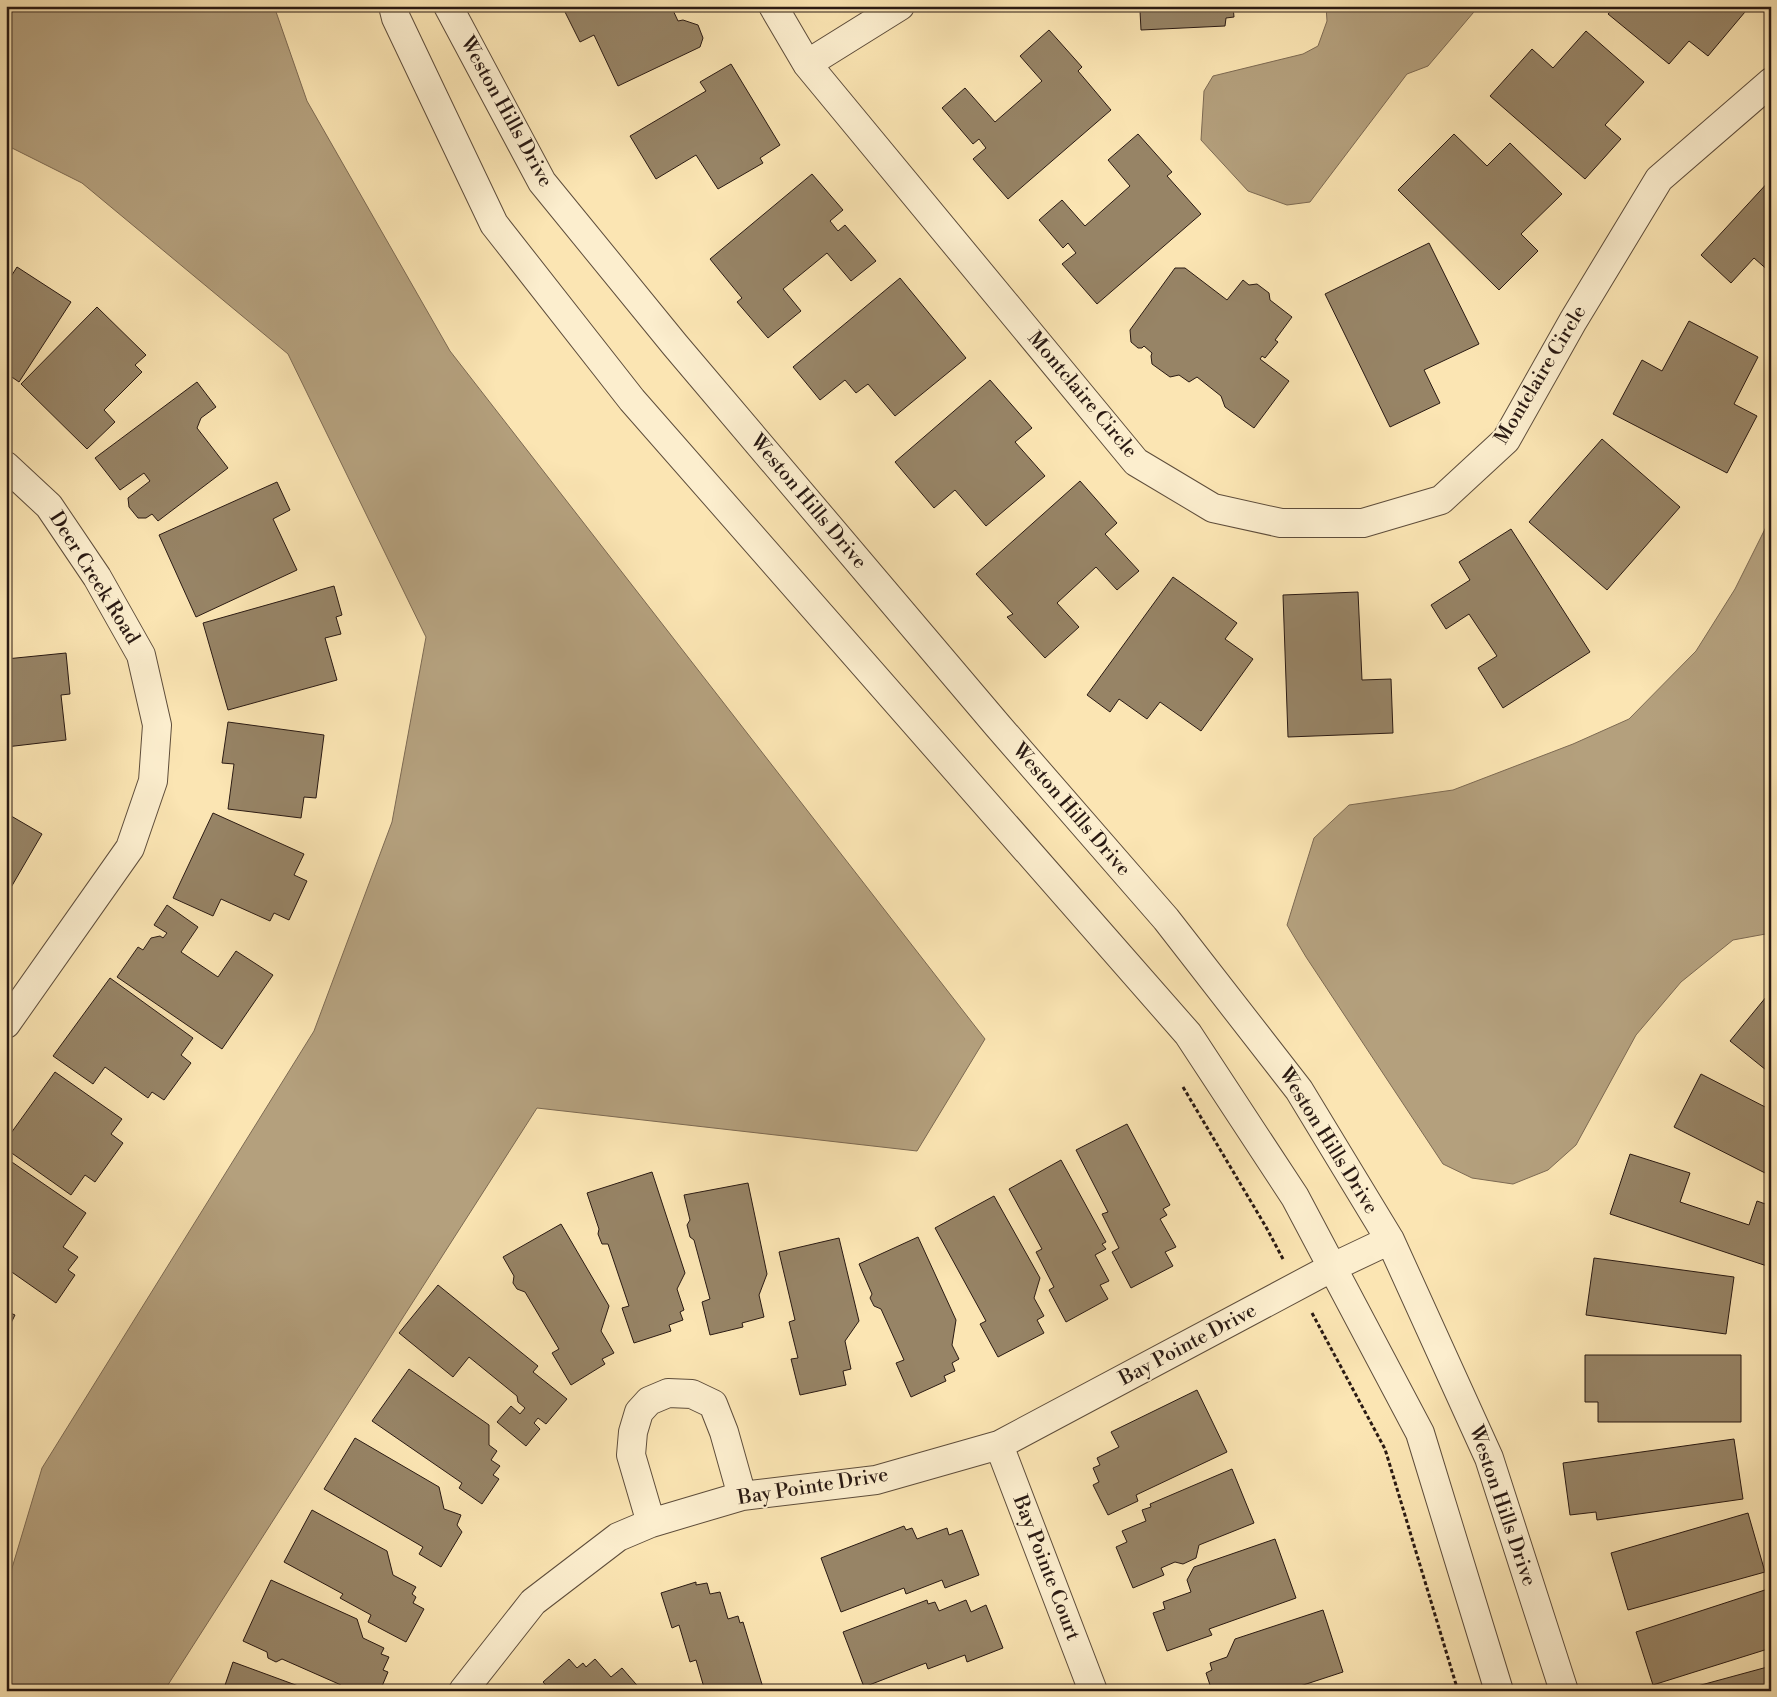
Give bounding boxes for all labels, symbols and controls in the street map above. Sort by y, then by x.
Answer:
street label: Weston Hills Drive [454,31,558,192]
street label: Montclaire Circle [1490,301,1592,449]
street label: Montclaire Circle [1022,327,1142,463]
street label: Weston Hills Drive [744,429,872,574]
street label: Deer Creek Road [43,507,145,650]
street label: Weston Hills Drive [1006,738,1136,882]
street label: Weston Hills Drive [1272,1062,1383,1219]
street label: Bay Pointe Drive [1114,1298,1261,1392]
street label: Weston Hills Drive [1462,1421,1541,1590]
street label: Bay Pointe Drive [735,1463,890,1511]
street label: Bay Pointe Court [1006,1491,1085,1644]

